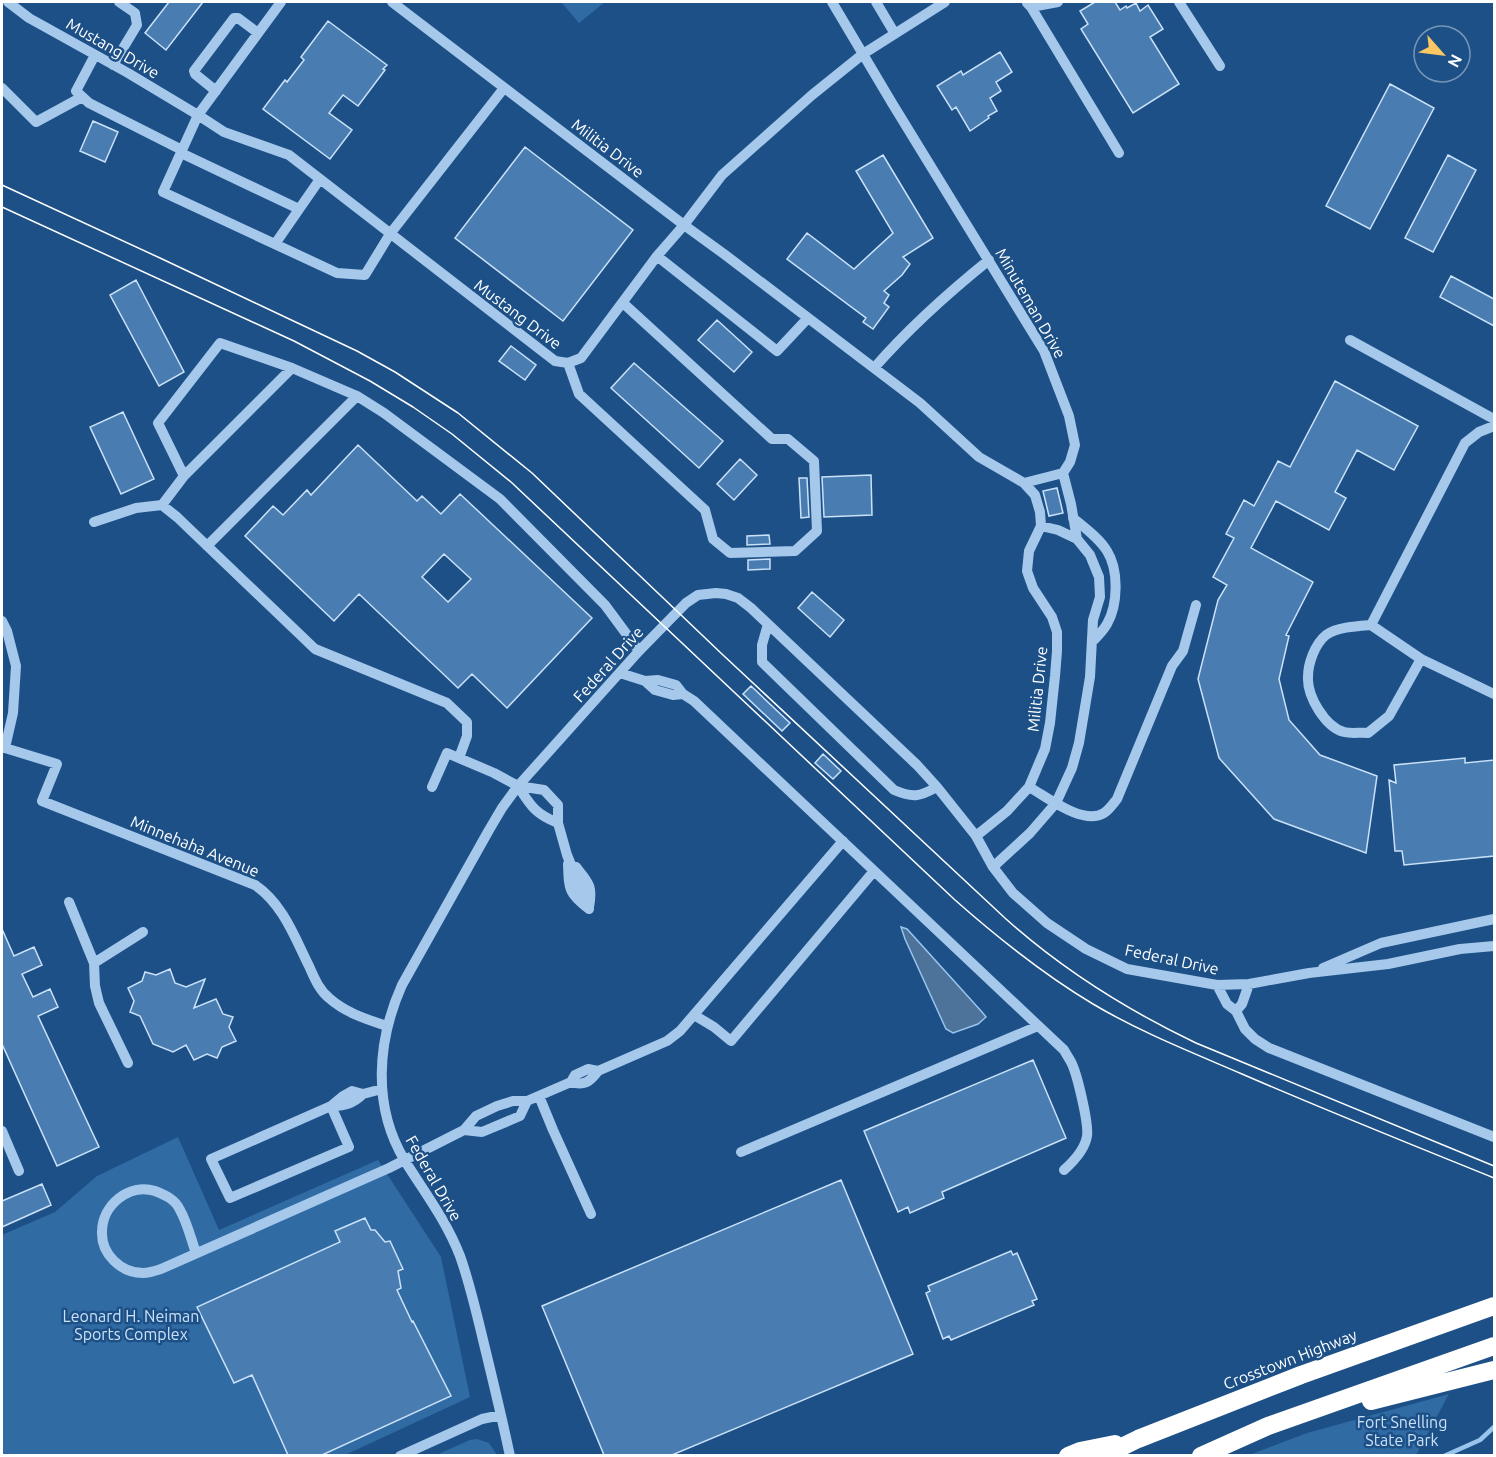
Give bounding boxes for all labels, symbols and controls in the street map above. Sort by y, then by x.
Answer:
street label: Mustang Drive [63,14,163,82]
north arrow [1412,24,1472,84]
text: N [1444,52,1466,71]
street label: Militia Drive [568,115,648,181]
street label: Minuteman Drive [992,245,1070,361]
street label: Mustang Drive [471,275,565,353]
street label: Federal Drive [569,623,647,705]
street label: Militia Drive [1024,645,1050,733]
street label: Minnehaha Avenue [128,812,262,880]
street label: Federal Drive [1123,940,1221,978]
street label: Federal Drive [402,1132,466,1224]
park label: Leonard H. Neiman Sports Complex [63,1307,199,1343]
street label: Crosstown Highway [1221,1325,1360,1393]
park label: Fort Snelling State Park [1357,1413,1447,1449]

